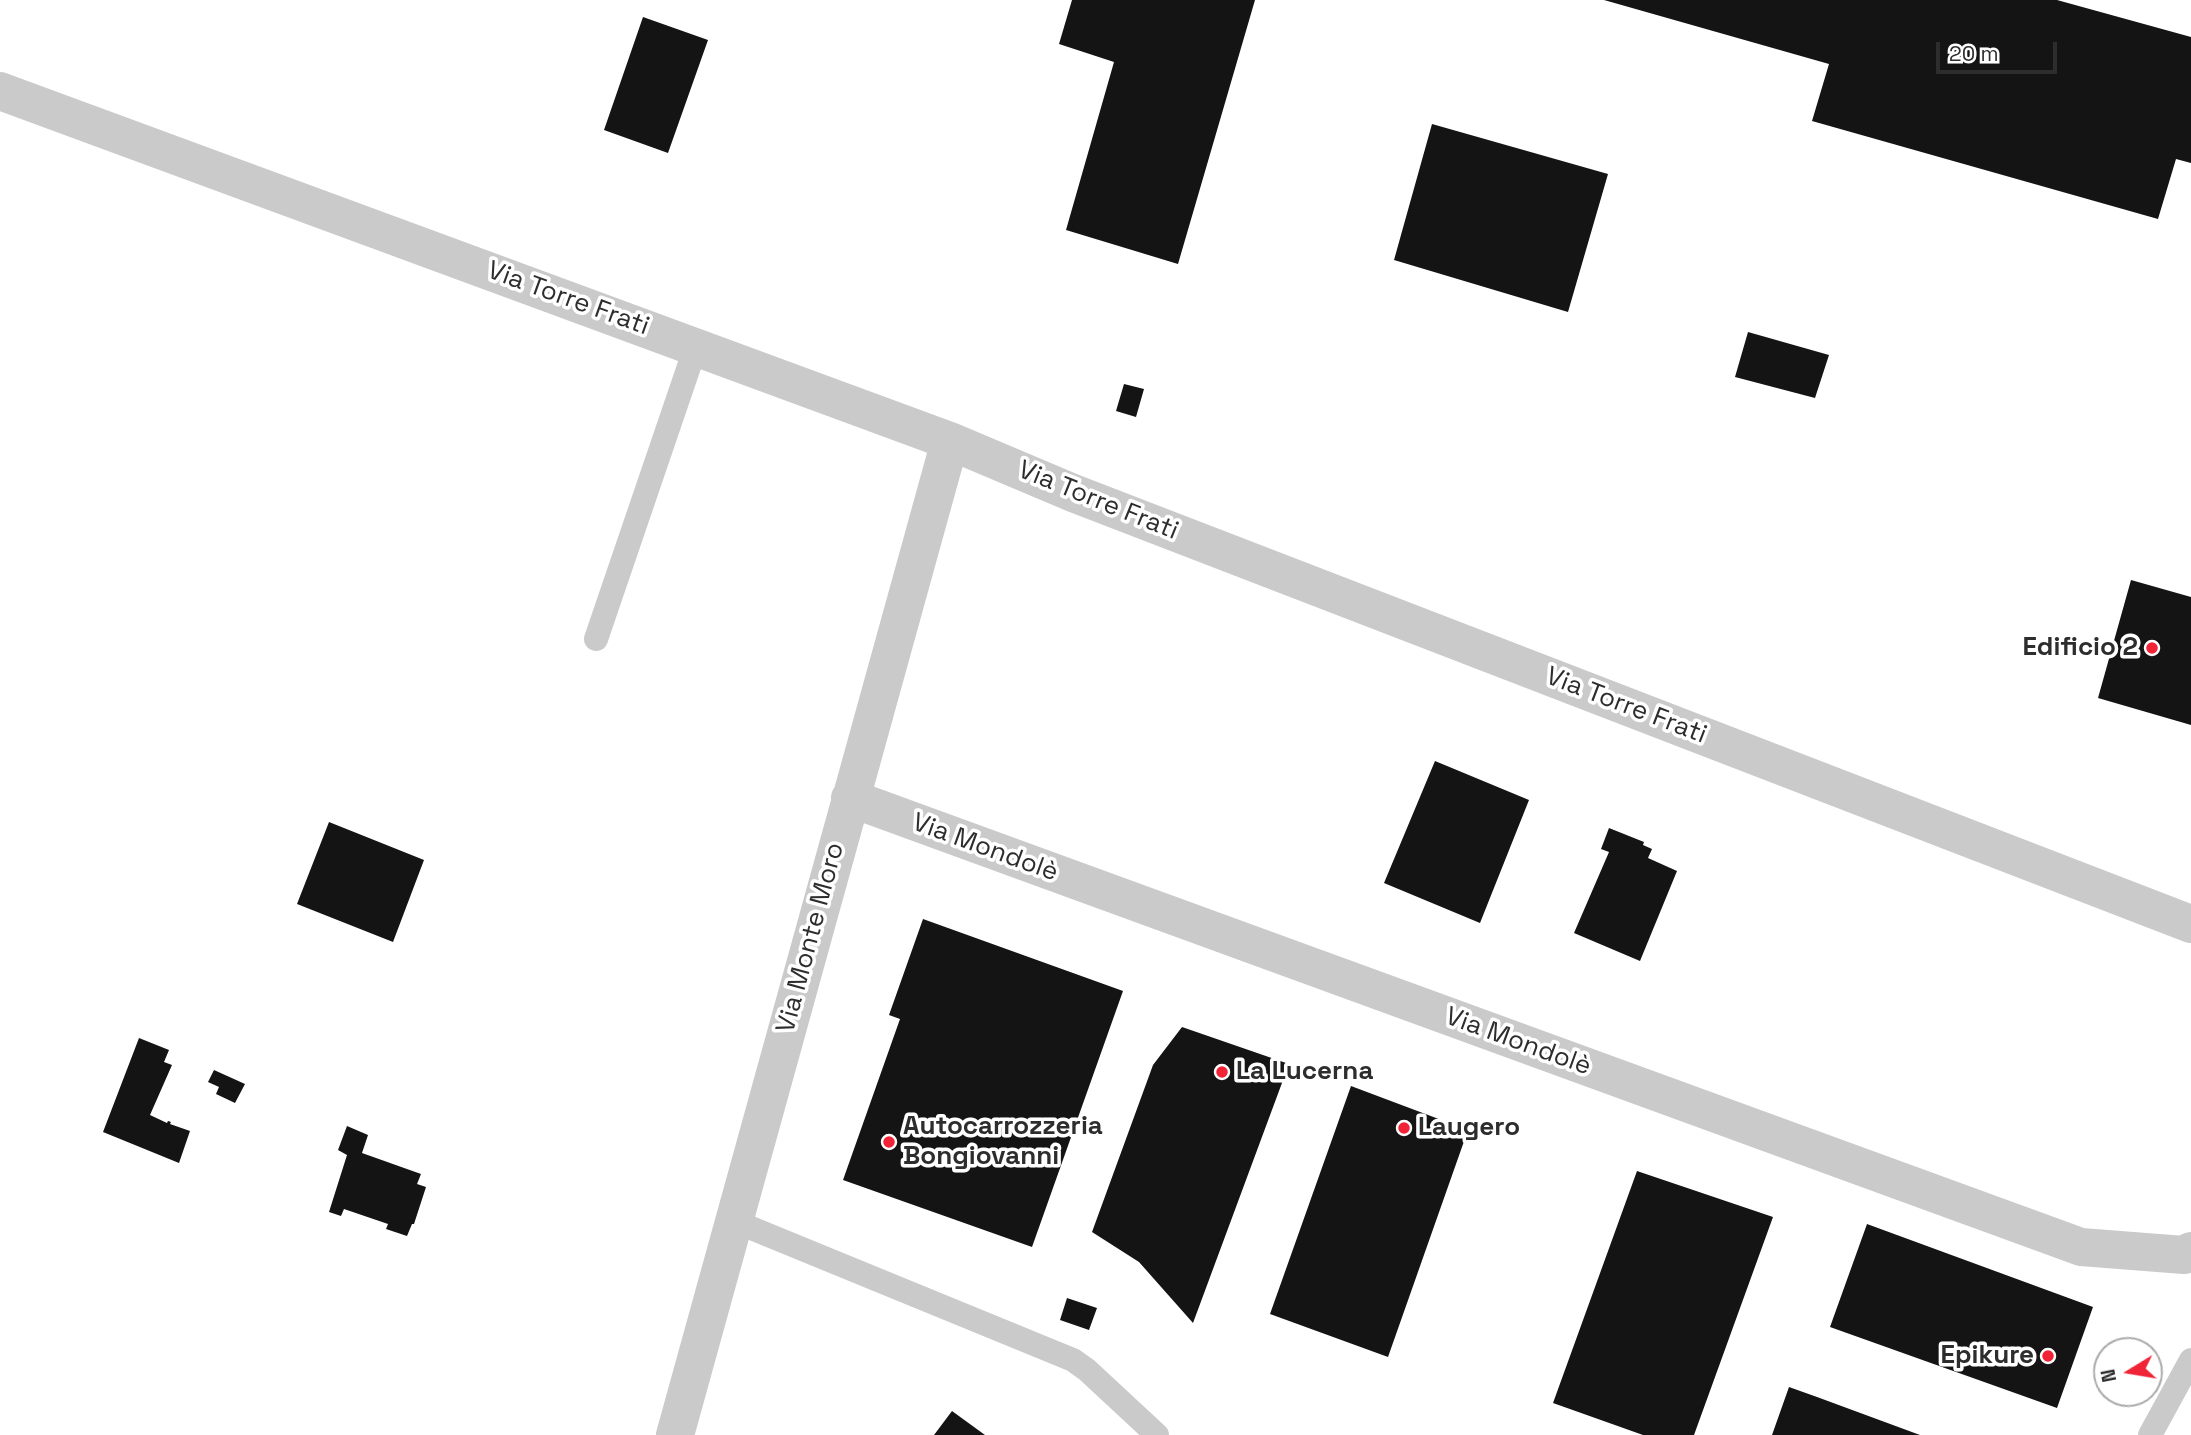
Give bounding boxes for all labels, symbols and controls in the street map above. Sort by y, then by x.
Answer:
scale bar [1939,28,2060,72]
text: 20 m [1949,40,1999,67]
street label: Via Torre Frati [483,255,653,343]
street label: Via Torre Frati [1013,455,1183,547]
place label: Edificio 2 [2022,632,2138,664]
marker: Edificio 2 [2144,640,2160,656]
street label: Via Torre Frati [1541,661,1711,751]
street label: Via Mondolè [908,807,1062,889]
street label: Via Monte Moro [771,839,851,1037]
street label: Via Mondolè [1441,1001,1595,1083]
place label: La Lucerna [1236,1056,1373,1088]
marker: La Lucerna [1214,1064,1230,1080]
place label: Autocarrozzeria Bongiovanni [903,1111,1103,1172]
place label: Laugero [1418,1112,1520,1144]
marker: Laugero [1396,1120,1412,1136]
marker: Autocarrozzeria Bongiovanni [881,1134,897,1150]
north arrow [2093,1337,2163,1407]
place label: Epikure [1941,1340,2034,1372]
marker: Epikure [2040,1348,2056,1364]
text: N [2095,1367,2122,1384]

